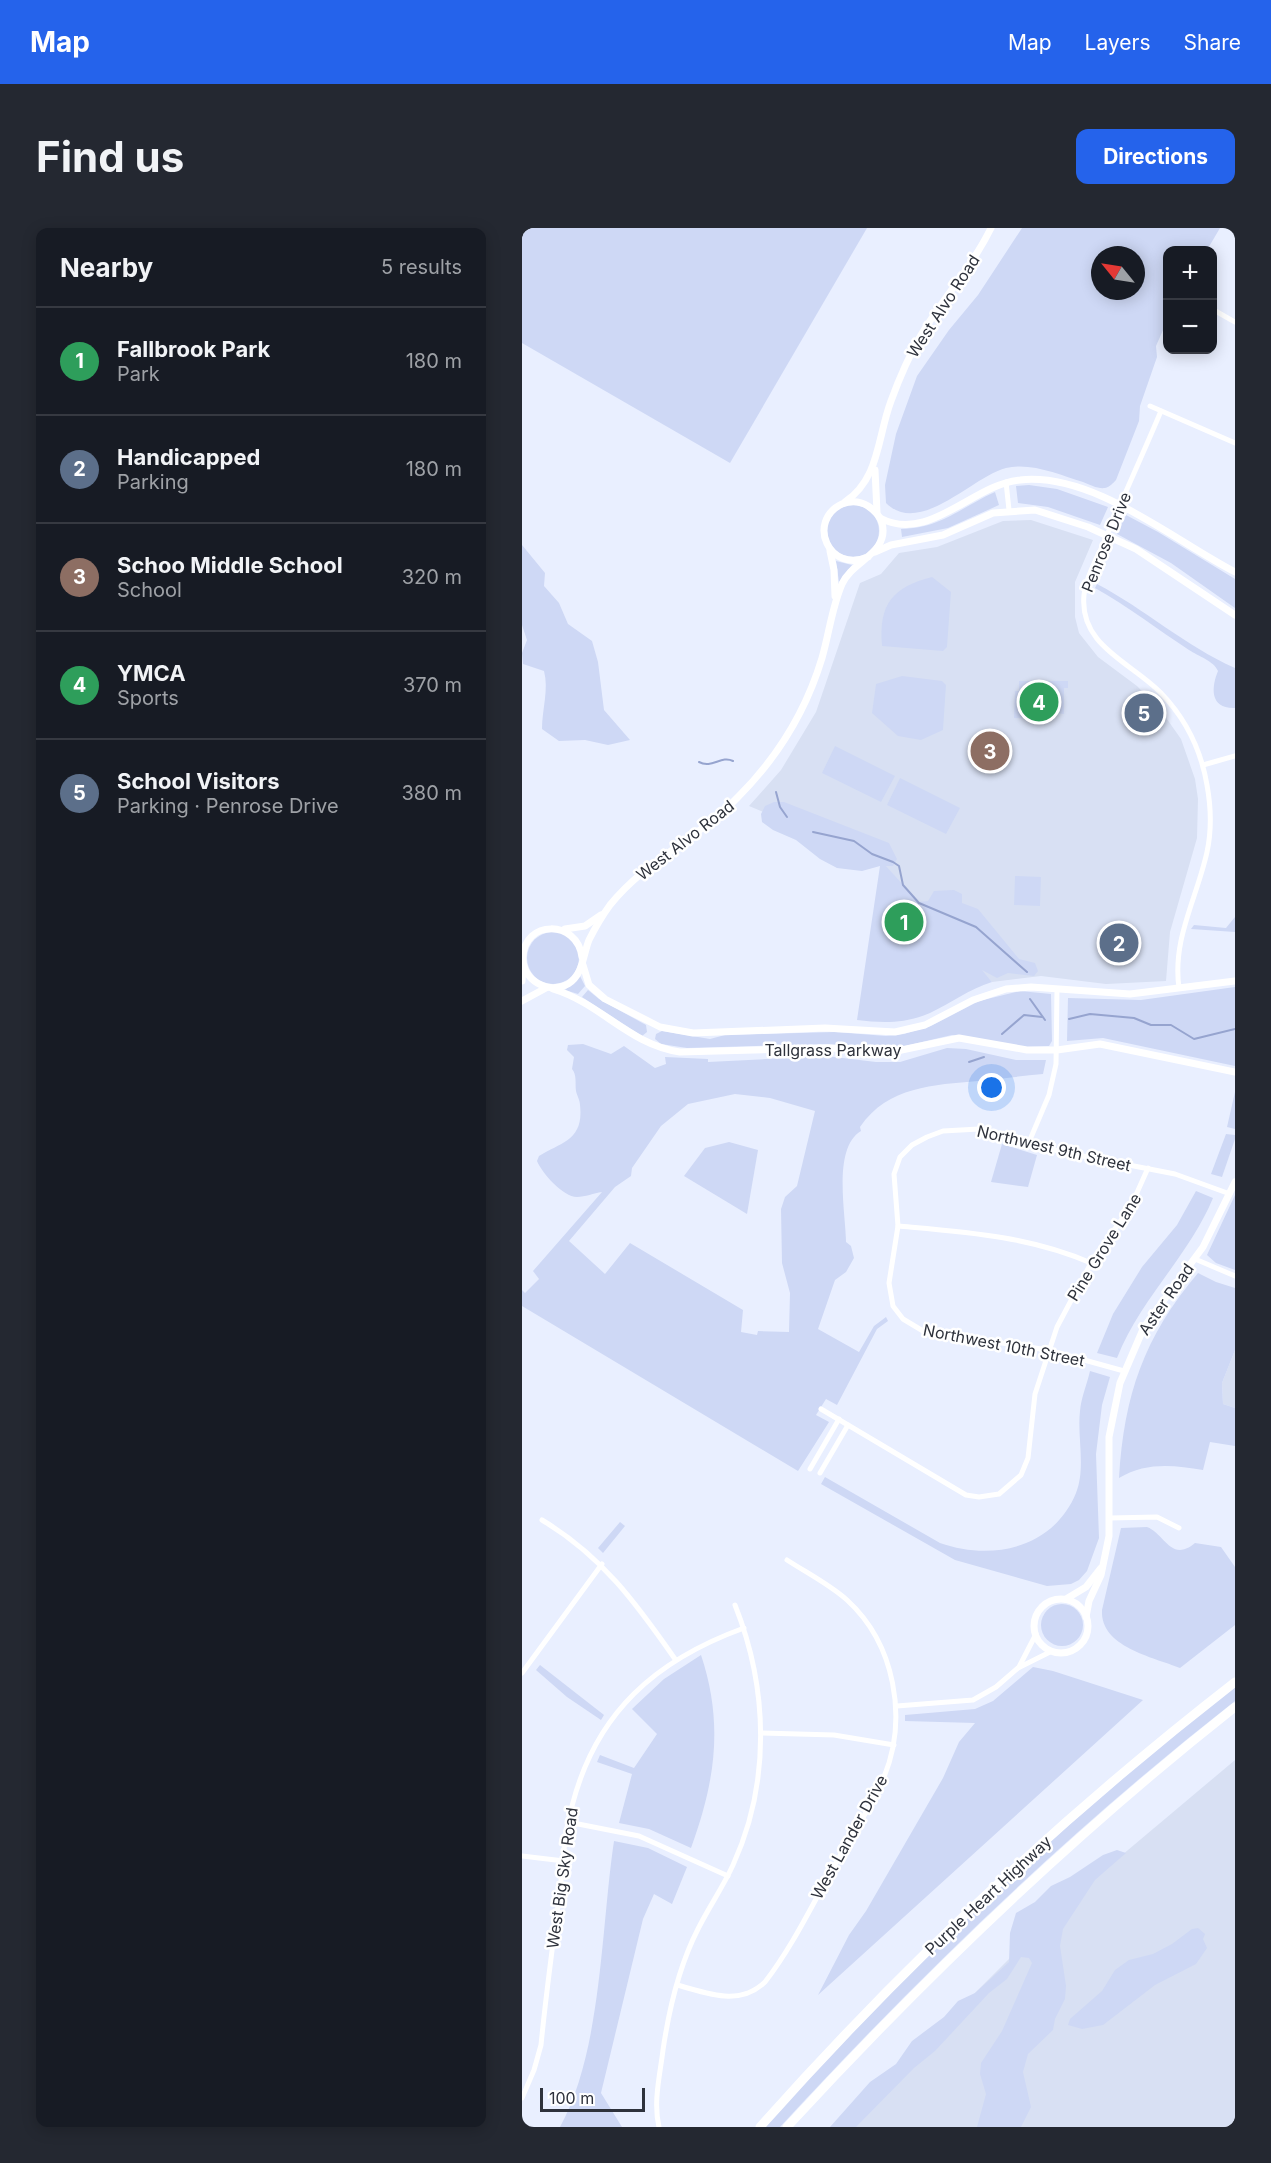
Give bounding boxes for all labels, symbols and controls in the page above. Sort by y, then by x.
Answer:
text: Map [30,25,90,59]
text: Map [1008,30,1052,55]
text: Layers [1085,30,1151,55]
text: Share [1184,30,1241,55]
button: Directions [1076,129,1235,184]
text: Find us [36,131,184,182]
north arrow [1091,246,1145,300]
map controls [1163,246,1217,354]
button: + [1163,246,1217,300]
street label: West Alvo Road [902,251,984,361]
text: Nearby [60,252,153,283]
text: 5 results [381,255,462,279]
button: − [1163,300,1217,354]
text: Fallbrook Park [117,336,270,362]
text: 1 [75,349,84,373]
text: 180 m [406,349,462,373]
text: Park [117,362,160,386]
text: Handicapped [117,444,260,470]
text: 2 [73,457,86,481]
text: 180 m [406,457,462,481]
text: Parking [117,470,189,494]
street label: Penrose Drive [1077,489,1135,595]
text: Schoo Middle School [117,552,343,578]
text: 3 [73,565,86,589]
text: 320 m [402,565,462,589]
text: School [117,578,182,602]
text: YMCA [117,660,186,686]
text: 4 [73,673,86,697]
text: 370 m [403,673,462,697]
pin: 4 [1020,680,1058,724]
text: Sports [117,686,179,710]
pin: 5 [1124,690,1164,736]
pin: 3 [970,728,1010,774]
text: School Visitors [117,768,280,794]
text: 5 [73,781,86,805]
text: 380 m [402,781,462,805]
text: Parking · Penrose Drive [117,794,339,818]
street label: West Alvo Road [632,796,738,884]
pin: 1 [884,900,923,944]
pin: 2 [1100,920,1138,966]
street label: Tallgrass Parkway [764,1040,902,1060]
your location [977,1073,1006,1102]
street label: Northwest 9th Street [975,1121,1133,1175]
street label: Pine Grove Lane [1063,1189,1145,1305]
street label: Aster Road [1134,1259,1198,1339]
street label: Northwest 10th Street [922,1320,1086,1370]
street label: West Lander Drive [806,1771,892,1903]
street label: West Big Sky Road [542,1806,582,1950]
street label: Purple Heart Highway [921,1831,1055,1959]
scale bar [540,2085,645,2112]
text: 100 m [549,2088,594,2108]

